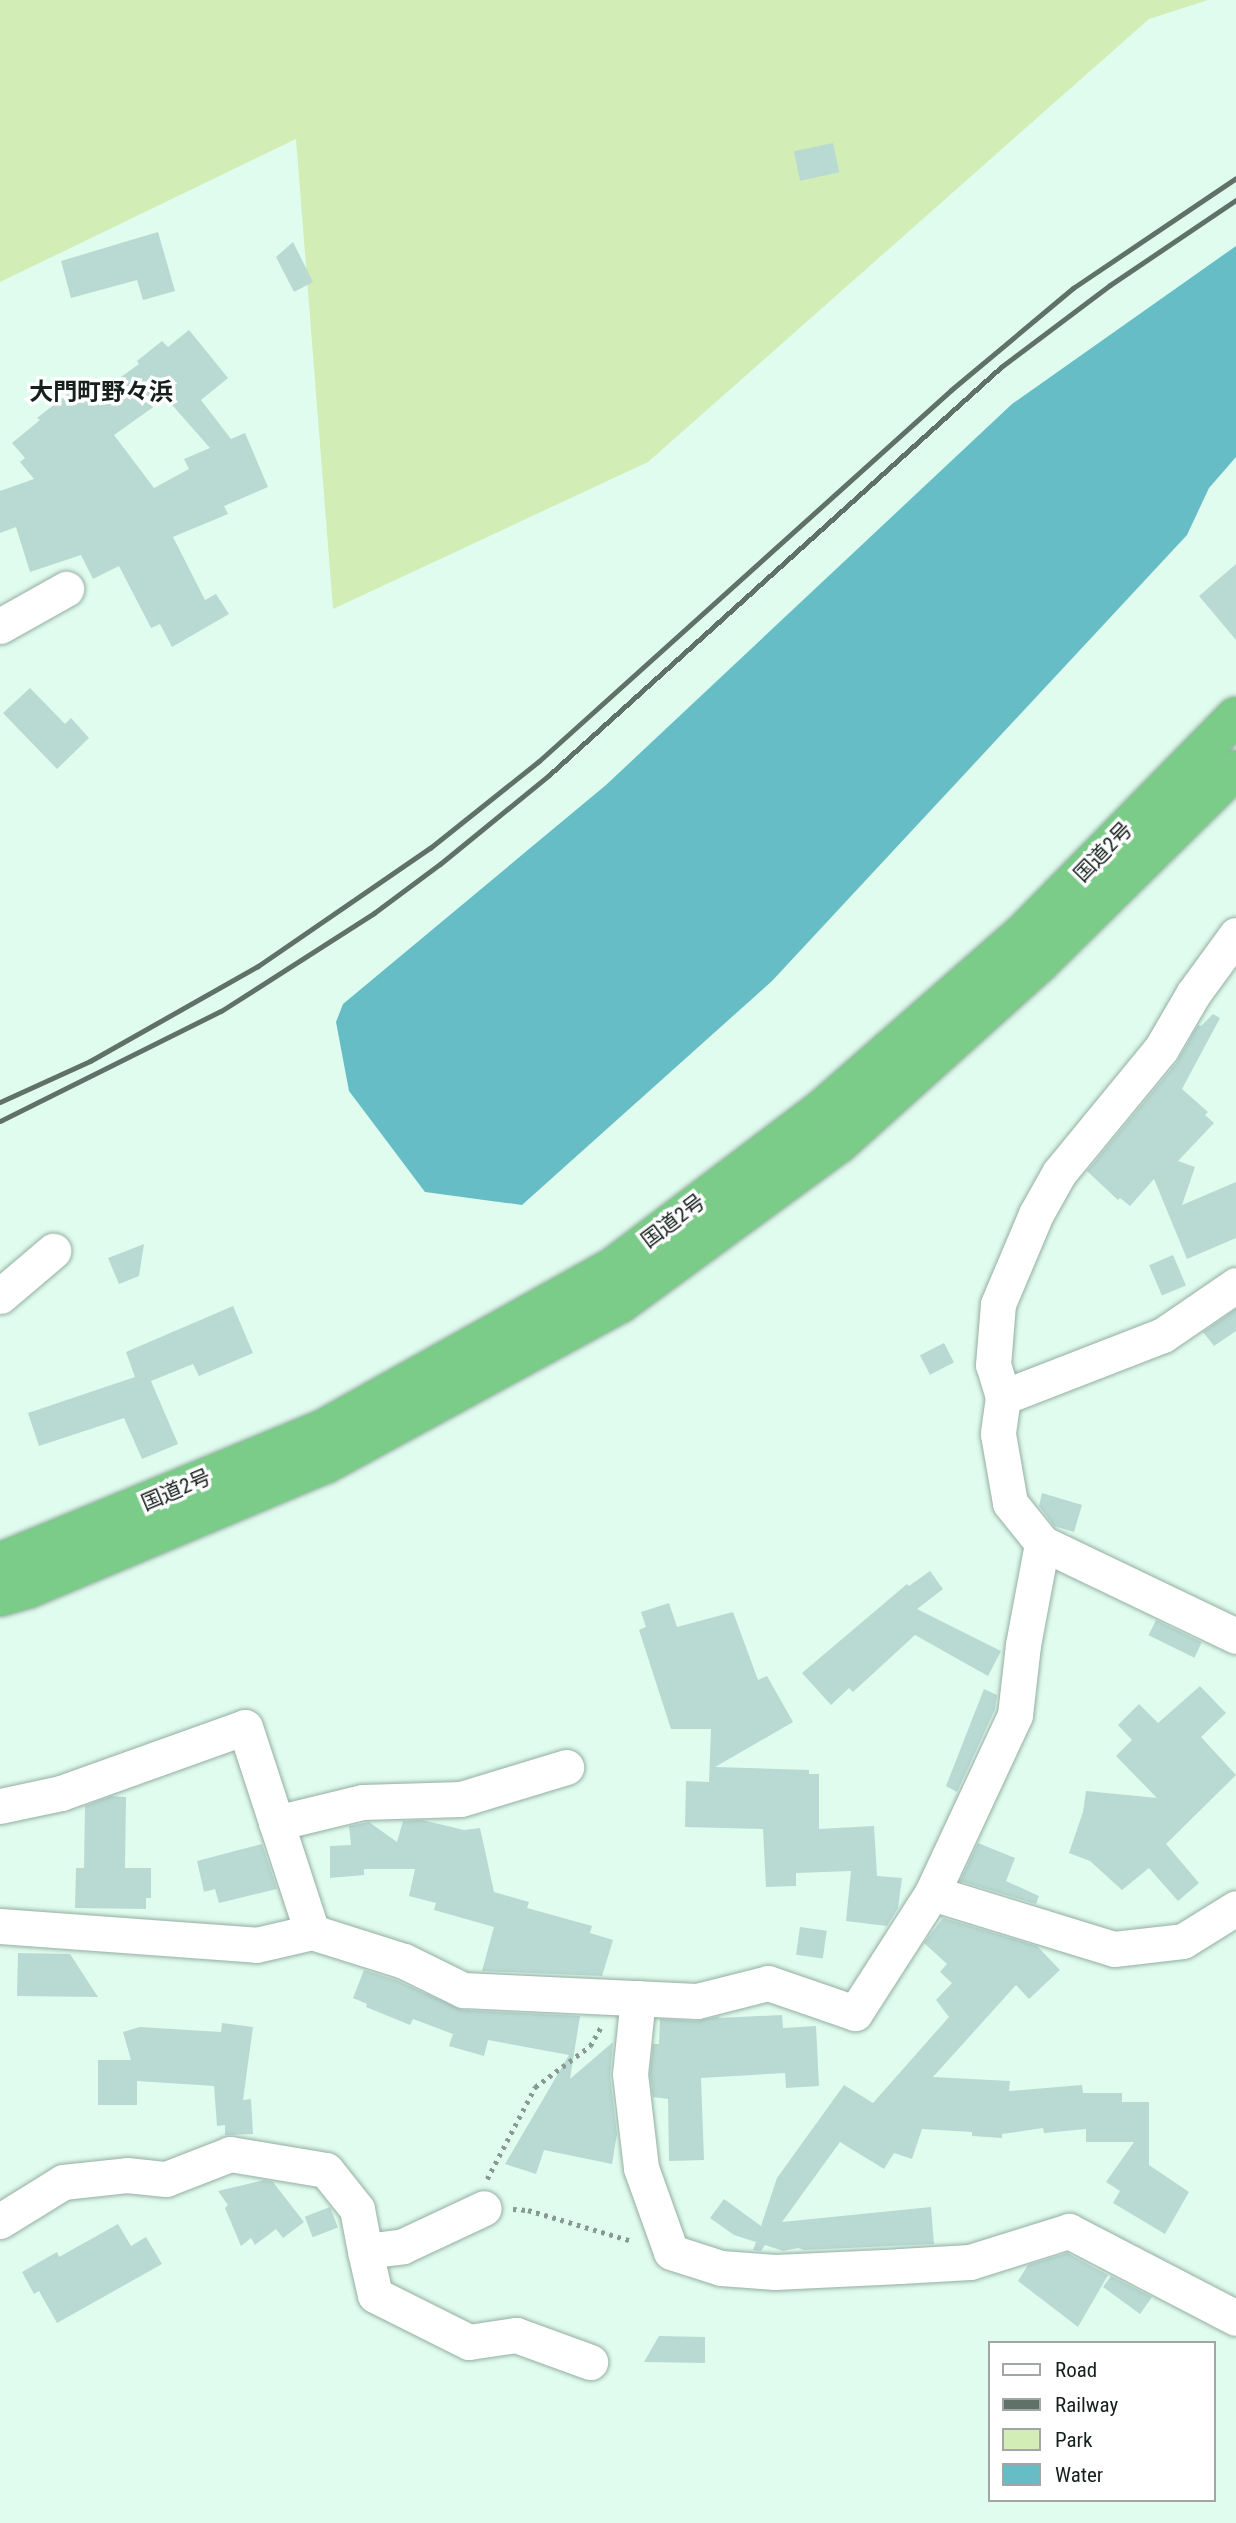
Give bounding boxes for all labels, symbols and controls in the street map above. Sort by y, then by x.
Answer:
district label: 大門町野々浜 [29,379,173,407]
street label: 国道2号 [1068,817,1138,887]
street label: 国道2号 [636,1189,710,1253]
street label: 国道2号 [137,1464,215,1516]
legend [988,2341,1215,2502]
text: Road [1055,2358,1097,2382]
text: Railway [1055,2393,1118,2417]
text: Park [1055,2428,1092,2452]
text: Water [1055,2463,1103,2487]

